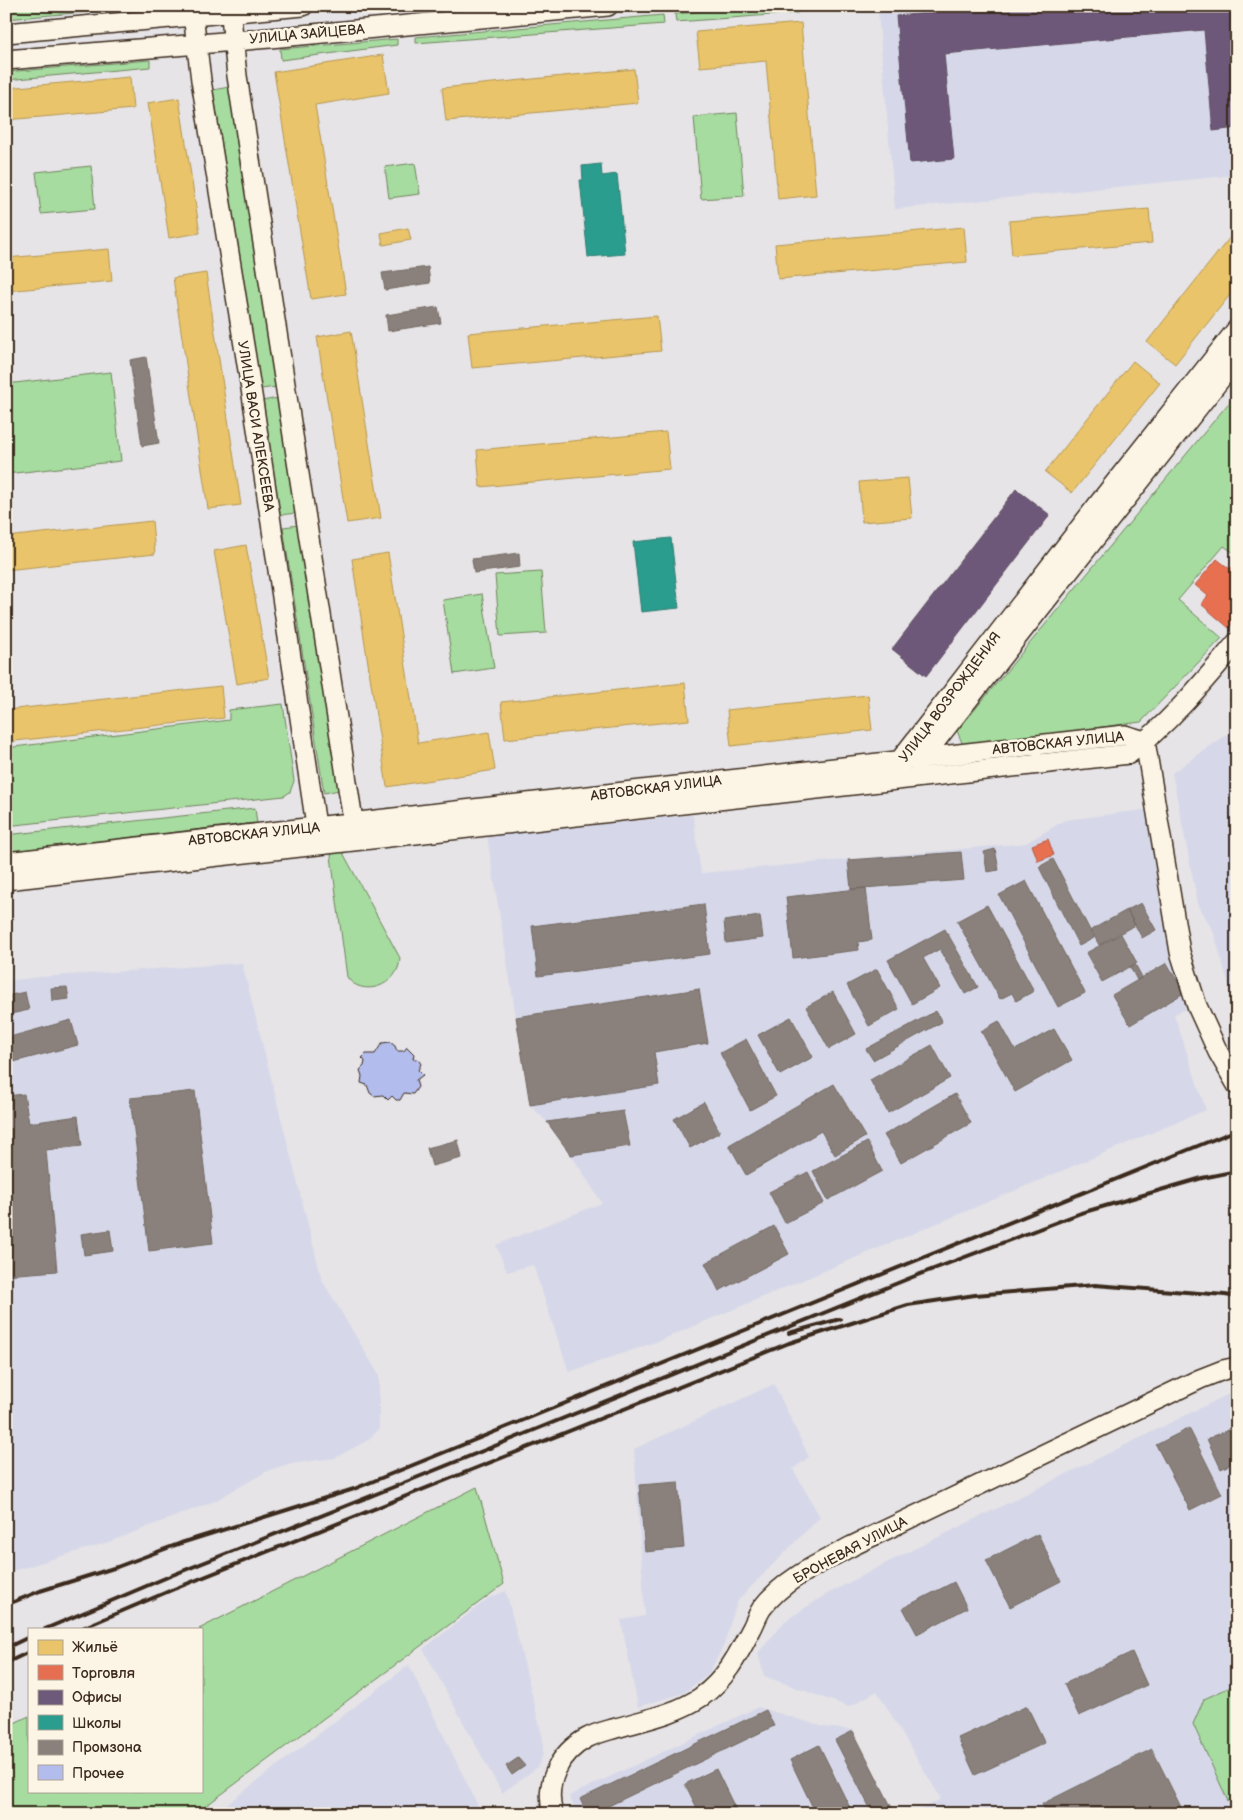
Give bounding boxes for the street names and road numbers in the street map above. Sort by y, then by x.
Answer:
street label: УЛИЦА ЗАЙЦЕВА [249,20,366,48]
street label: УЛИЦА ВАСИ АЛЕКСЕЕВА [234,339,278,513]
street label: УЛИЦА ВОЗРОЖДЕНИЯ [895,629,1005,765]
street label: АВТОВСКАЯ УЛИЦА [990,728,1125,758]
street label: АВТОВСКАЯ УЛИЦА [588,771,723,805]
street label: АВТОВСКАЯ УЛИЦА [186,819,321,849]
street label: БРОНЕВАЯ УЛИЦА [790,1513,910,1587]

